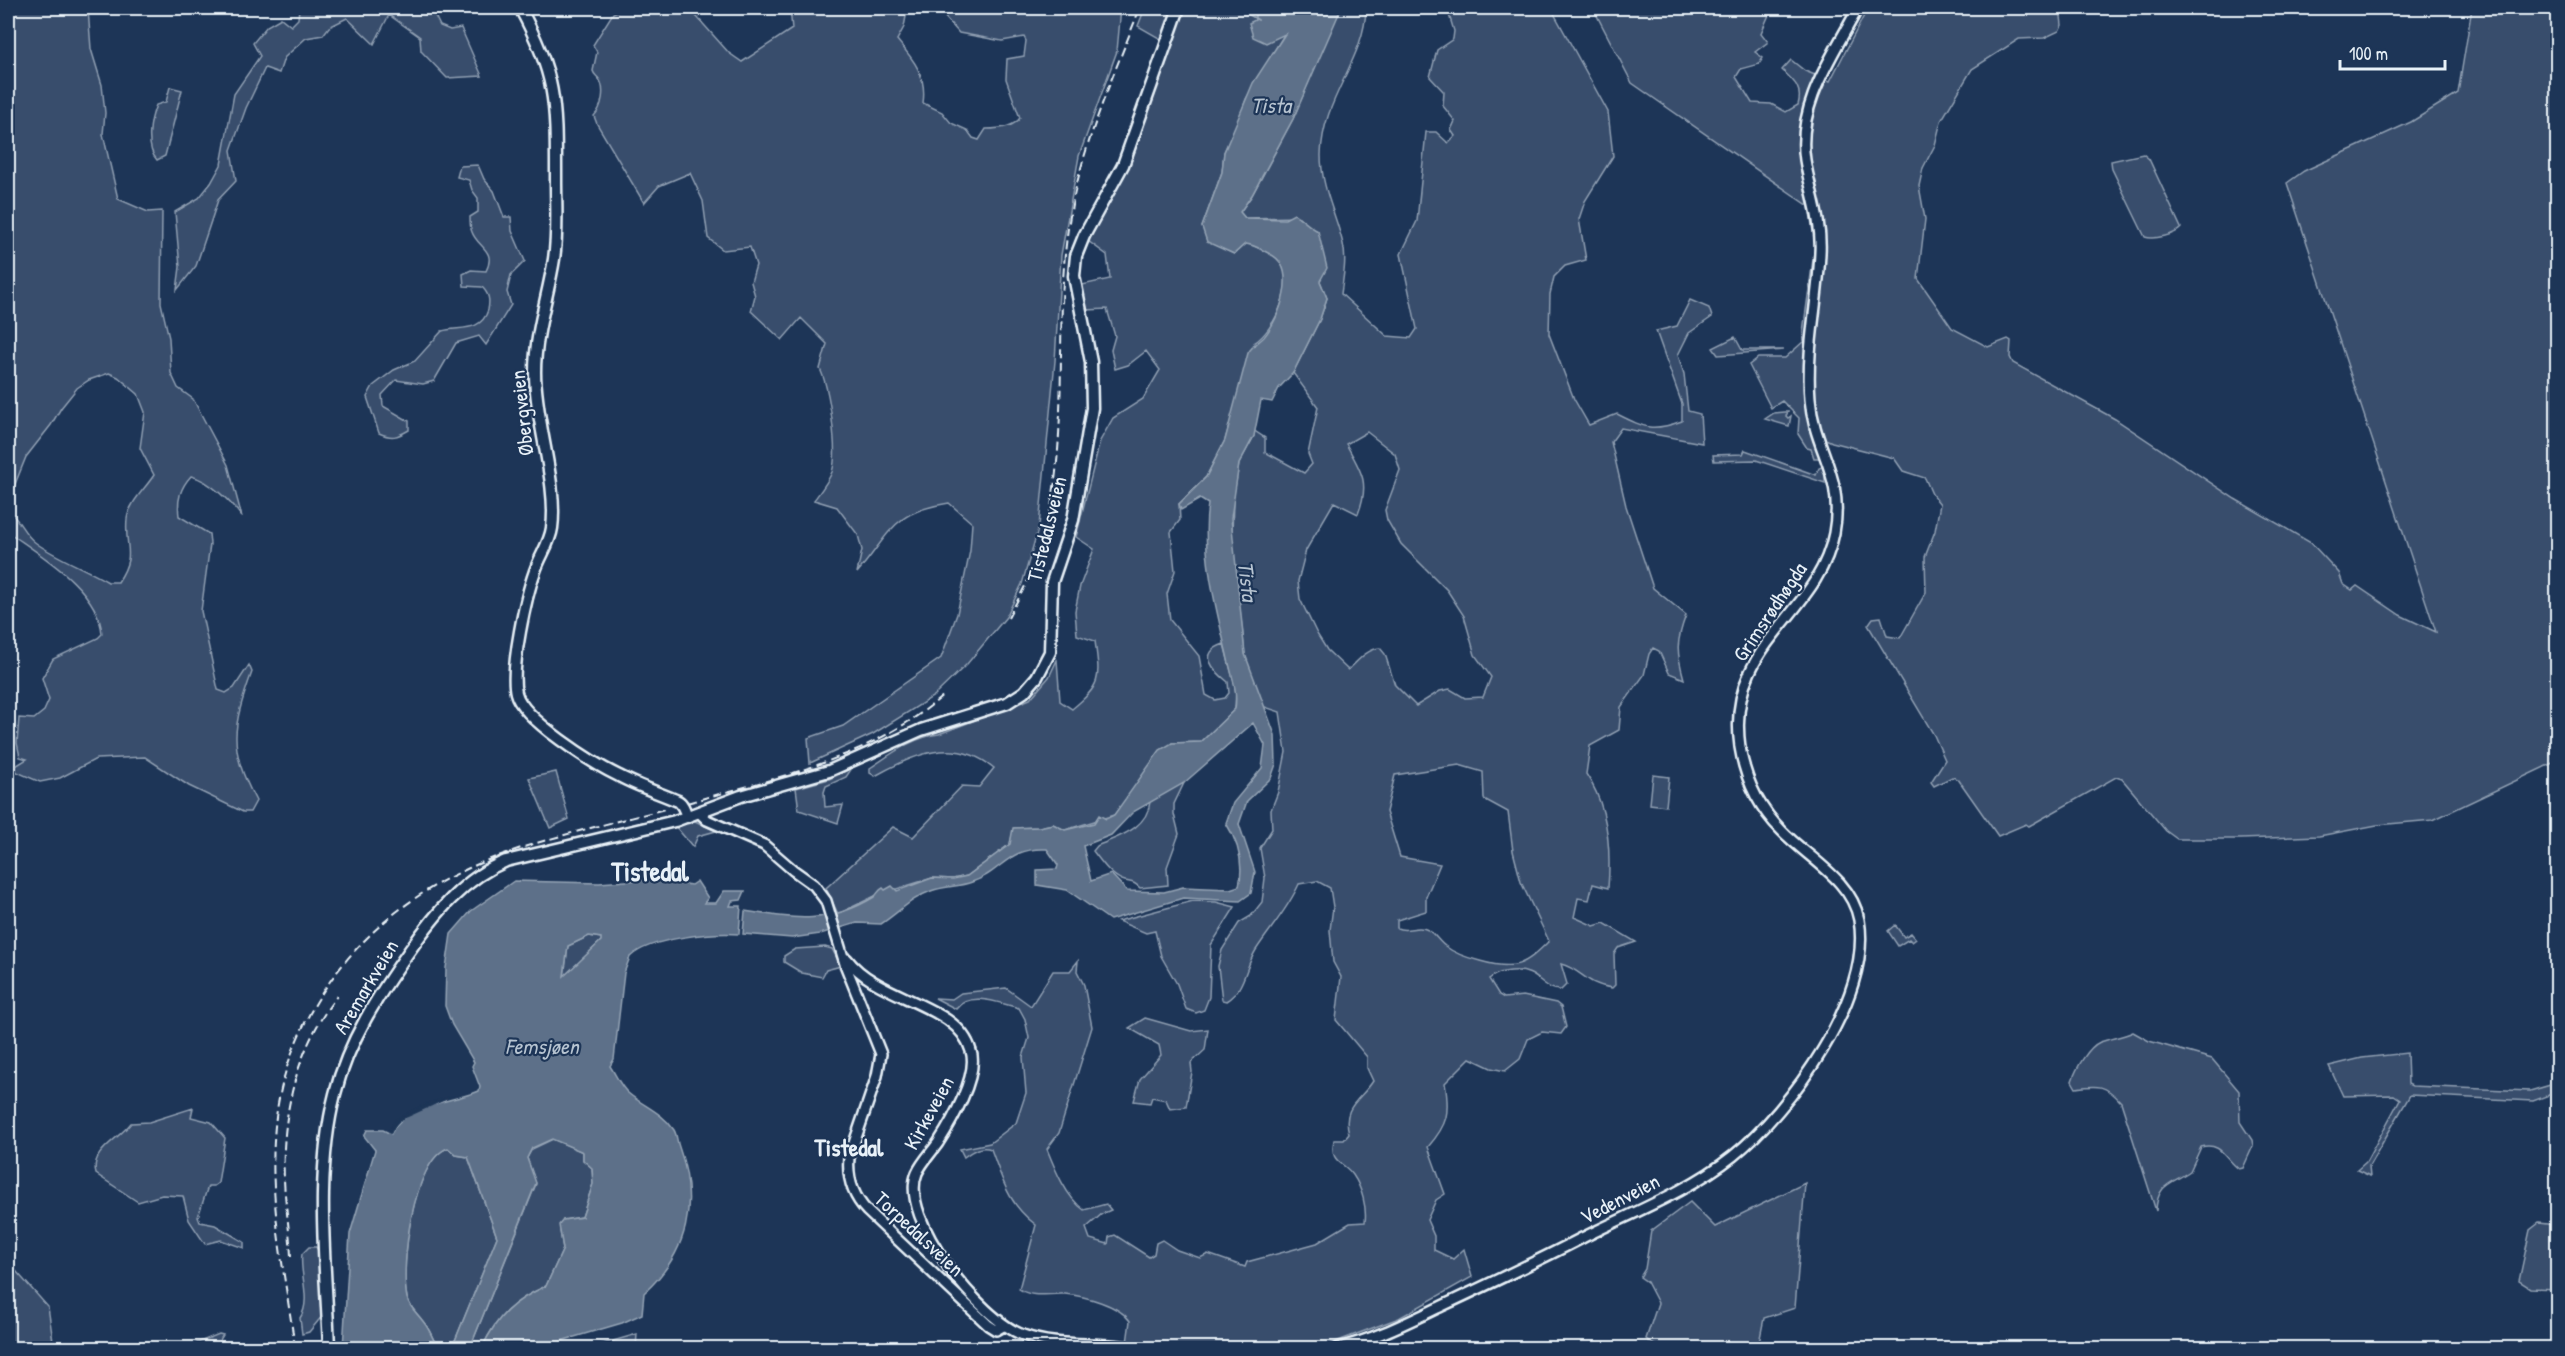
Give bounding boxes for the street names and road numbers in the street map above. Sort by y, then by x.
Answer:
street label: Øbergveien [503,369,540,457]
street label: Tistedalsveien [1019,473,1074,585]
street label: Grimsrødhøgda [1726,556,1813,667]
street label: Aremarkveien [326,934,405,1039]
street label: Kirkeveien [896,1071,961,1155]
street label: Vedenveien [1575,1166,1664,1231]
street label: Torpedalsveien [868,1184,971,1283]

